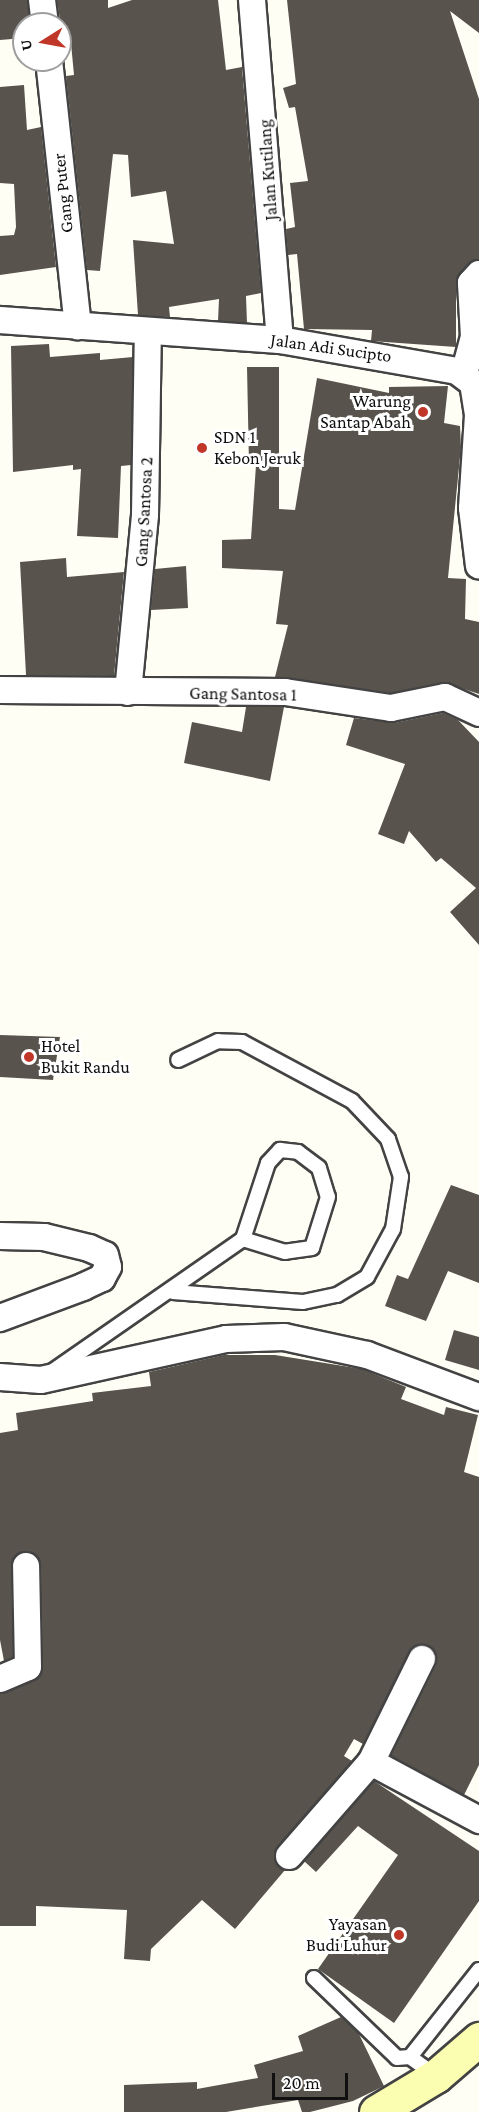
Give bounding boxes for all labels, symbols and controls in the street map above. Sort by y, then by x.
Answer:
north arrow [12,12,72,72]
text: U [16,38,35,52]
street label: Jalan Kutilang [254,119,282,221]
street label: Gang Puter [48,152,78,234]
street label: Jalan Adi Sucipto [269,329,393,367]
place label: Warung Santap Abah [320,391,411,434]
marker: Warung Santap Abah [416,405,430,419]
place label: SDN 1 Kebon Jeruk [214,427,301,470]
marker: SDN 1 Kebon Jeruk [195,441,209,455]
street label: Gang Santosa 2 [130,457,158,567]
street label: Gang Santosa 1 [189,682,297,706]
place label: Hotel Bukit Randu [41,1036,130,1078]
marker: Hotel Bukit Randu [22,1050,36,1064]
place label: Yayasan Budi Luhur [306,1914,387,1956]
marker: Yayasan Budi Luhur [392,1928,406,1942]
scale bar [275,2061,352,2099]
text: 20 m [283,2073,320,2093]

